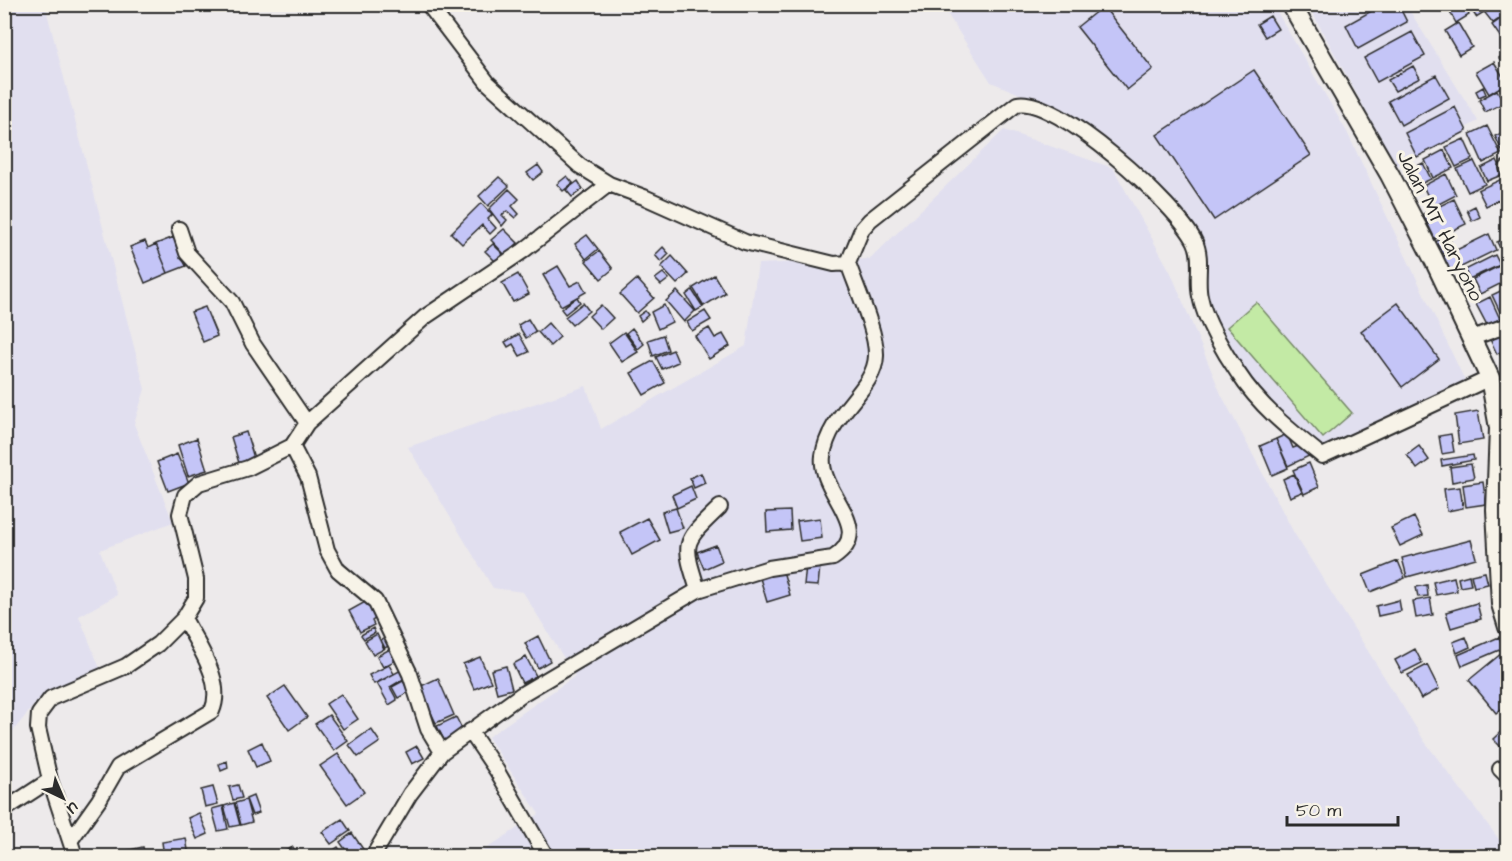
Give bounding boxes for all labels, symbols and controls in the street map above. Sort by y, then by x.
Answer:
street label: Jalan MT Haryono [1389,146,1490,307]
north arrow [33,768,93,828]
scale bar [1287,789,1398,827]
text: U [62,797,84,819]
text: 50 m [1296,798,1341,823]

